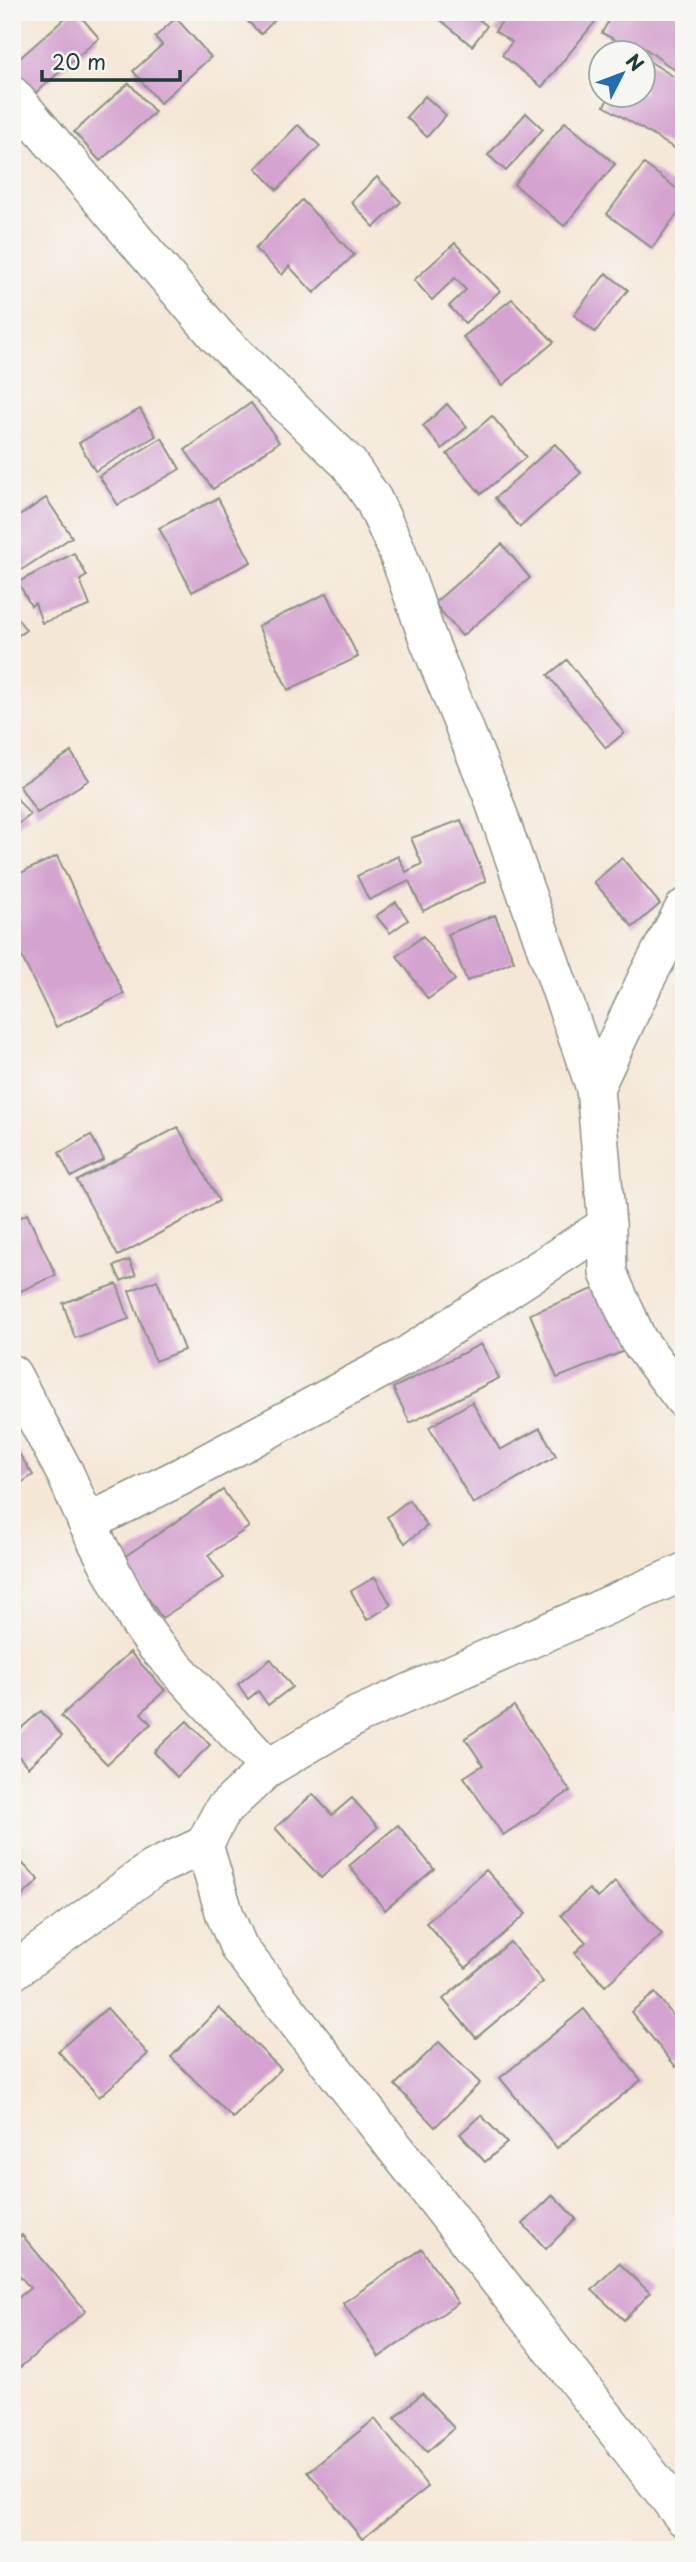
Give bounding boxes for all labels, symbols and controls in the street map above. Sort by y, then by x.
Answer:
scale bar [42,38,180,82]
north arrow [588,38,658,108]
text: 20 m [52,45,106,77]
text: N [620,47,651,77]

